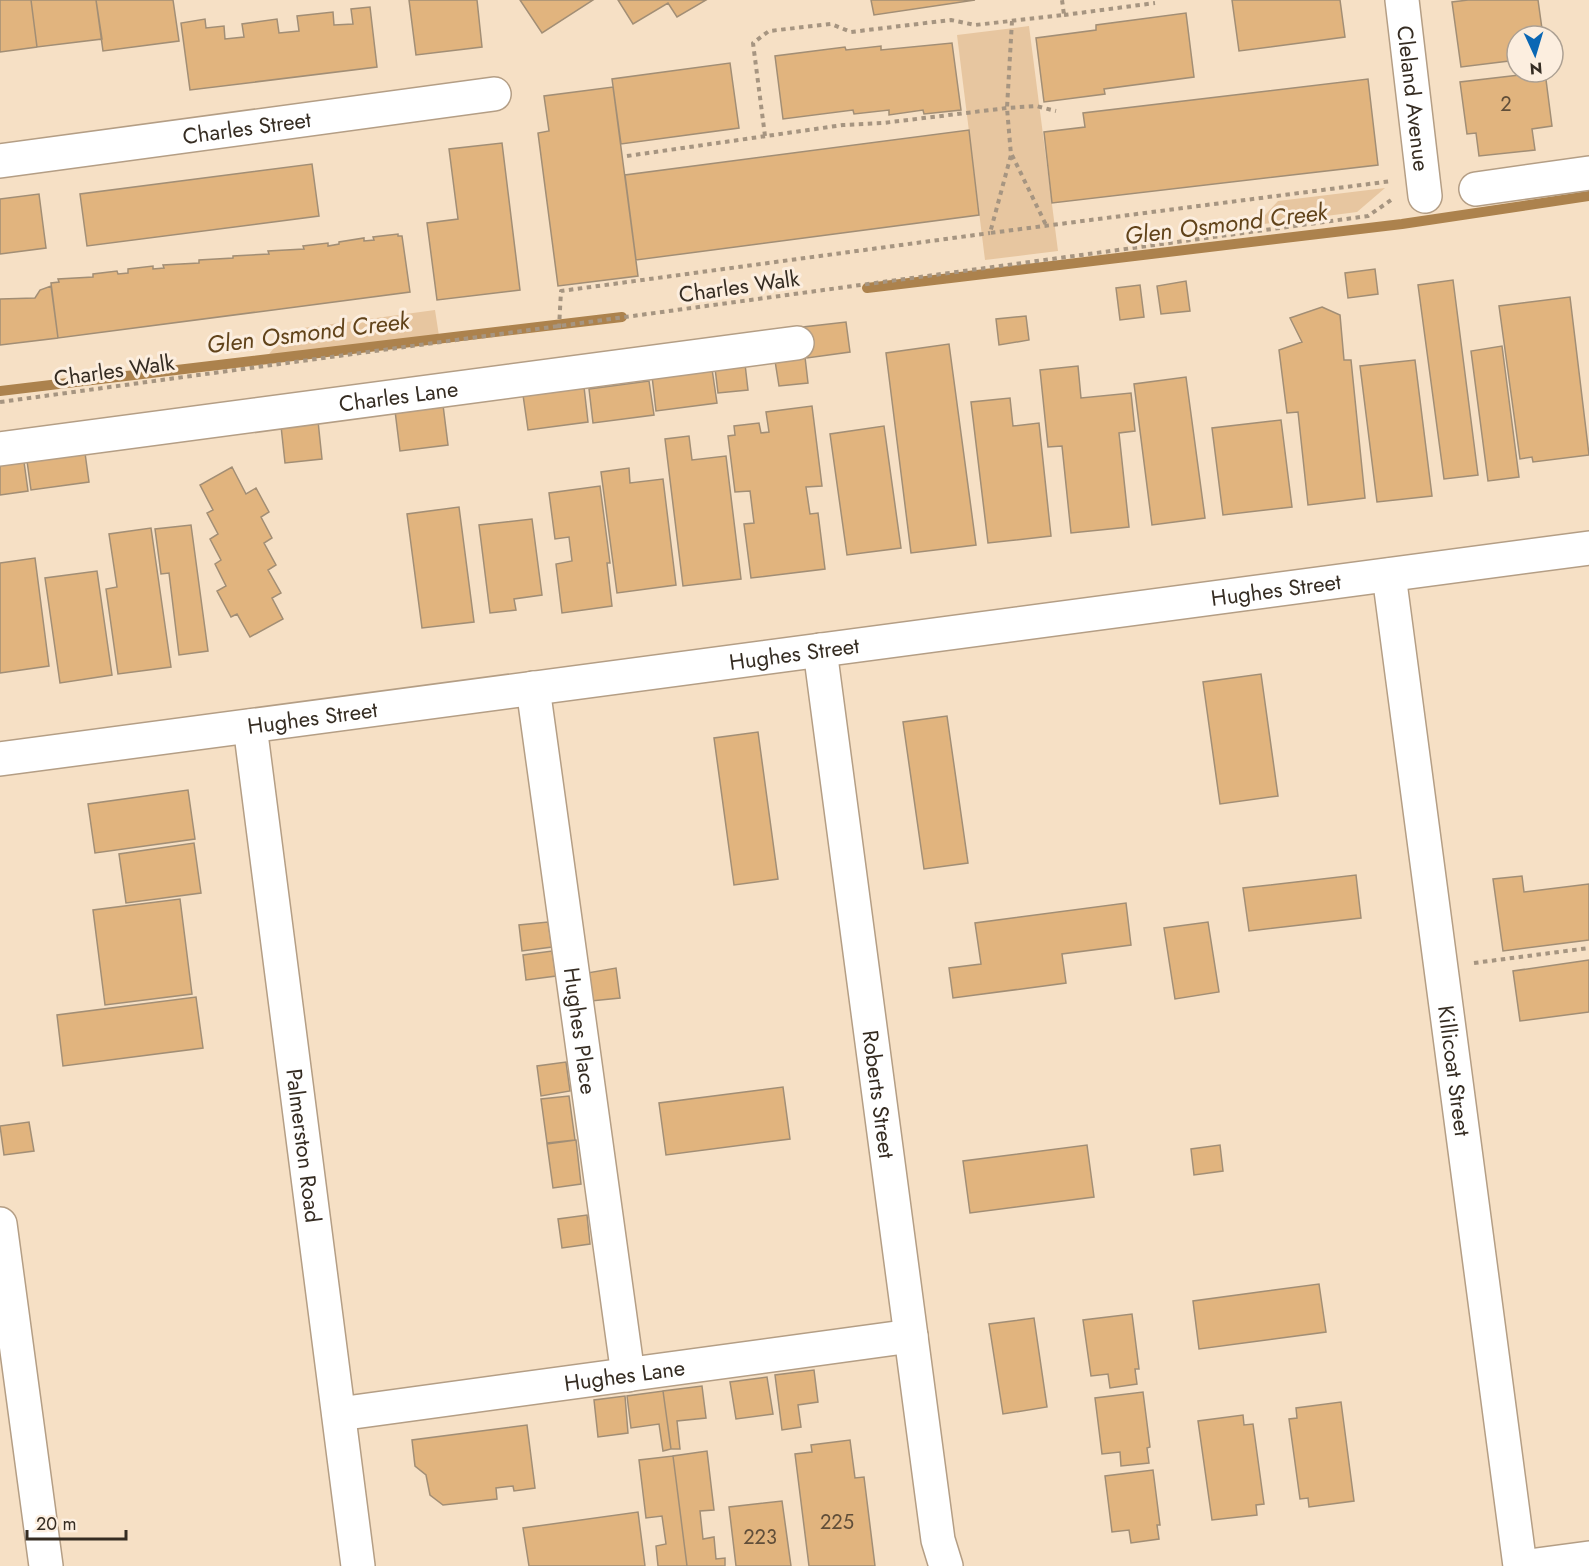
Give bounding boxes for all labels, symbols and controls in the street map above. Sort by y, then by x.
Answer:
street label: Cleland Avenue [1389,24,1438,173]
north arrow [1505,24,1565,84]
text: N [1529,57,1543,80]
house number: 2 [1500,90,1512,119]
street label: Charles Street [181,103,314,152]
water label: Glen Osmond Creek [1123,193,1331,253]
street label: Charles Walk [677,262,802,310]
water label: Glen Osmond Creek [205,302,413,362]
street label: Charles Walk [52,346,177,394]
street label: Charles Lane [337,372,460,420]
street label: Hughes Street [1209,565,1343,614]
street label: Hughes Street [727,629,862,678]
street label: Hughes Street [245,693,380,742]
street label: Hughes Place [556,965,605,1096]
street label: Killicoat Street [1430,1003,1479,1139]
street label: Roberts Street [855,1028,903,1161]
street label: Palmerston Road [278,1067,330,1224]
street label: Hughes Lane [562,1351,687,1399]
scale bar [27,1503,126,1541]
house number: 225 [820,1508,854,1537]
text: 20 m [36,1511,76,1537]
house number: 223 [743,1523,777,1552]

